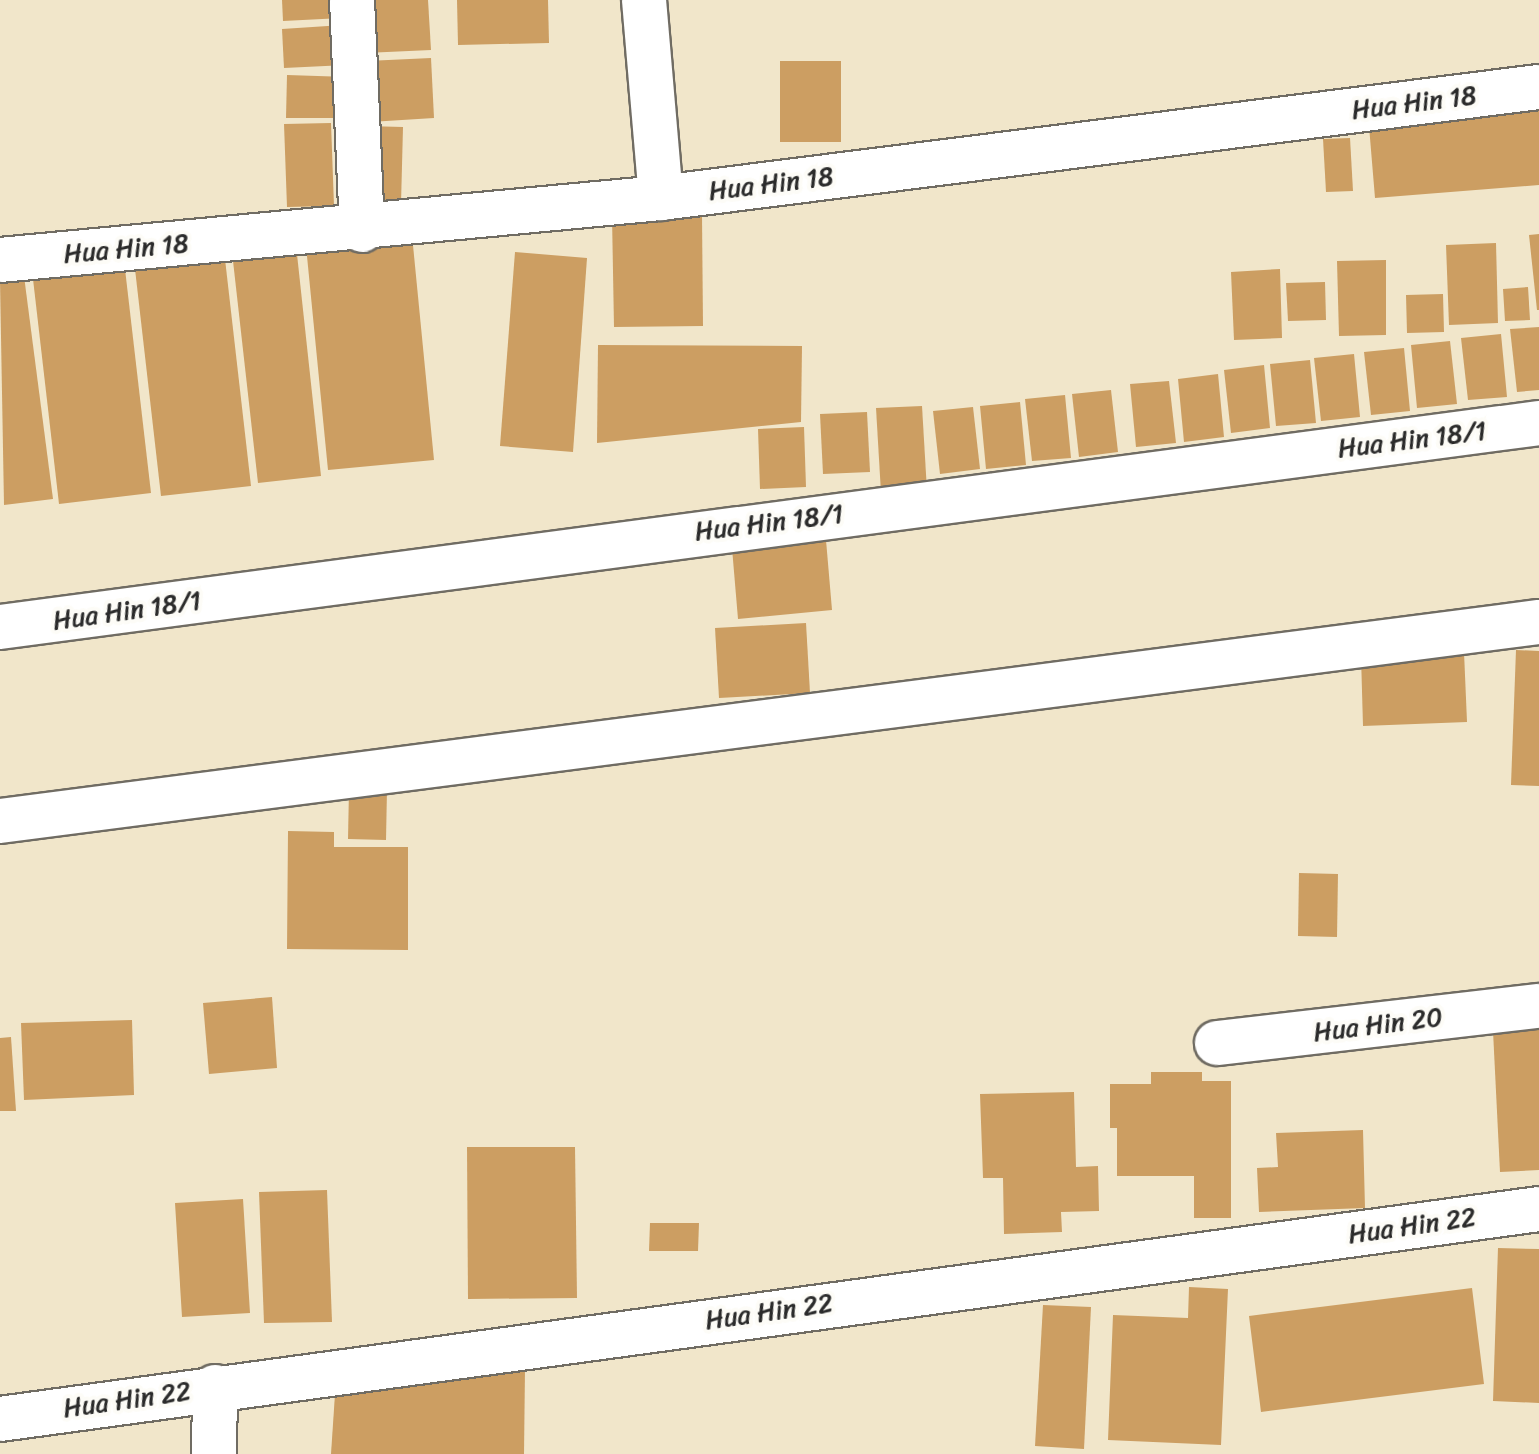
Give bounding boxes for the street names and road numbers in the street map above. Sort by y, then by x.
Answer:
street label: Hua Hin 18 [1350,80,1478,126]
street label: Hua Hin 18 [707,161,835,207]
street label: Hua Hin 18 [62,228,190,270]
street label: Hua Hin 18/1 [1336,415,1488,465]
street label: Hua Hin 18/1 [693,498,845,548]
street label: Hua Hin 18/1 [51,585,203,637]
street label: Hua Hin 20 [1312,1002,1444,1048]
street label: Hua Hin 22 [1346,1202,1478,1250]
street label: Hua Hin 22 [703,1288,835,1336]
street label: Hua Hin 22 [61,1376,193,1424]

